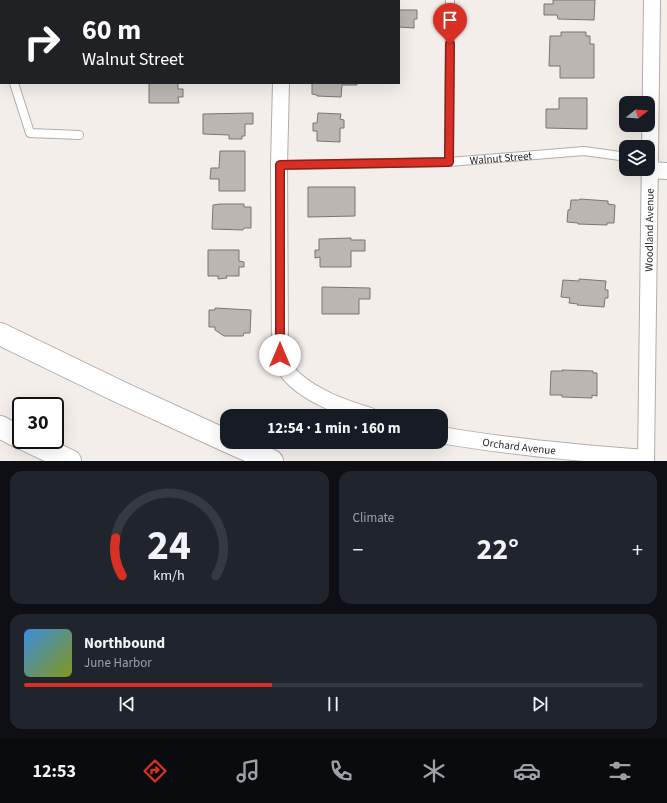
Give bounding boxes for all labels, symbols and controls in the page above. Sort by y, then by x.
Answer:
pin [433,3,467,44]
icon: arrive [439,9,461,31]
text: 60 m [82,10,141,50]
icon: right [16,16,68,68]
text: Walnut Street [82,47,184,72]
north arrow [619,96,655,132]
map controls [619,96,655,176]
button: layers [619,140,655,176]
street label: Walnut Street [469,148,533,168]
street label: Woodland Avenue [641,188,657,272]
position arrow [259,334,301,376]
speed limit sign: 30 [12,397,64,449]
text: 12:54 · 1 min · 160 m [267,418,401,439]
street label: Orchard Avenue [482,434,557,458]
text: Climate [353,509,394,527]
text: 24 [147,515,191,575]
text: 22° [476,528,519,571]
text: − [353,534,363,566]
text: + [632,534,643,566]
text: km/h [153,564,185,585]
text: Northbound [84,633,165,654]
text: June Harbor [84,654,152,672]
icon: previous [116,693,138,715]
icon: pause [322,693,344,715]
icon: next [529,693,551,715]
icon: directions [141,757,169,785]
icon: music [234,757,262,785]
icon: phone [327,757,355,785]
icon: climate [420,757,448,785]
icon: car [513,757,541,785]
icon: filters [606,757,634,785]
text: 12:53 [33,759,76,784]

